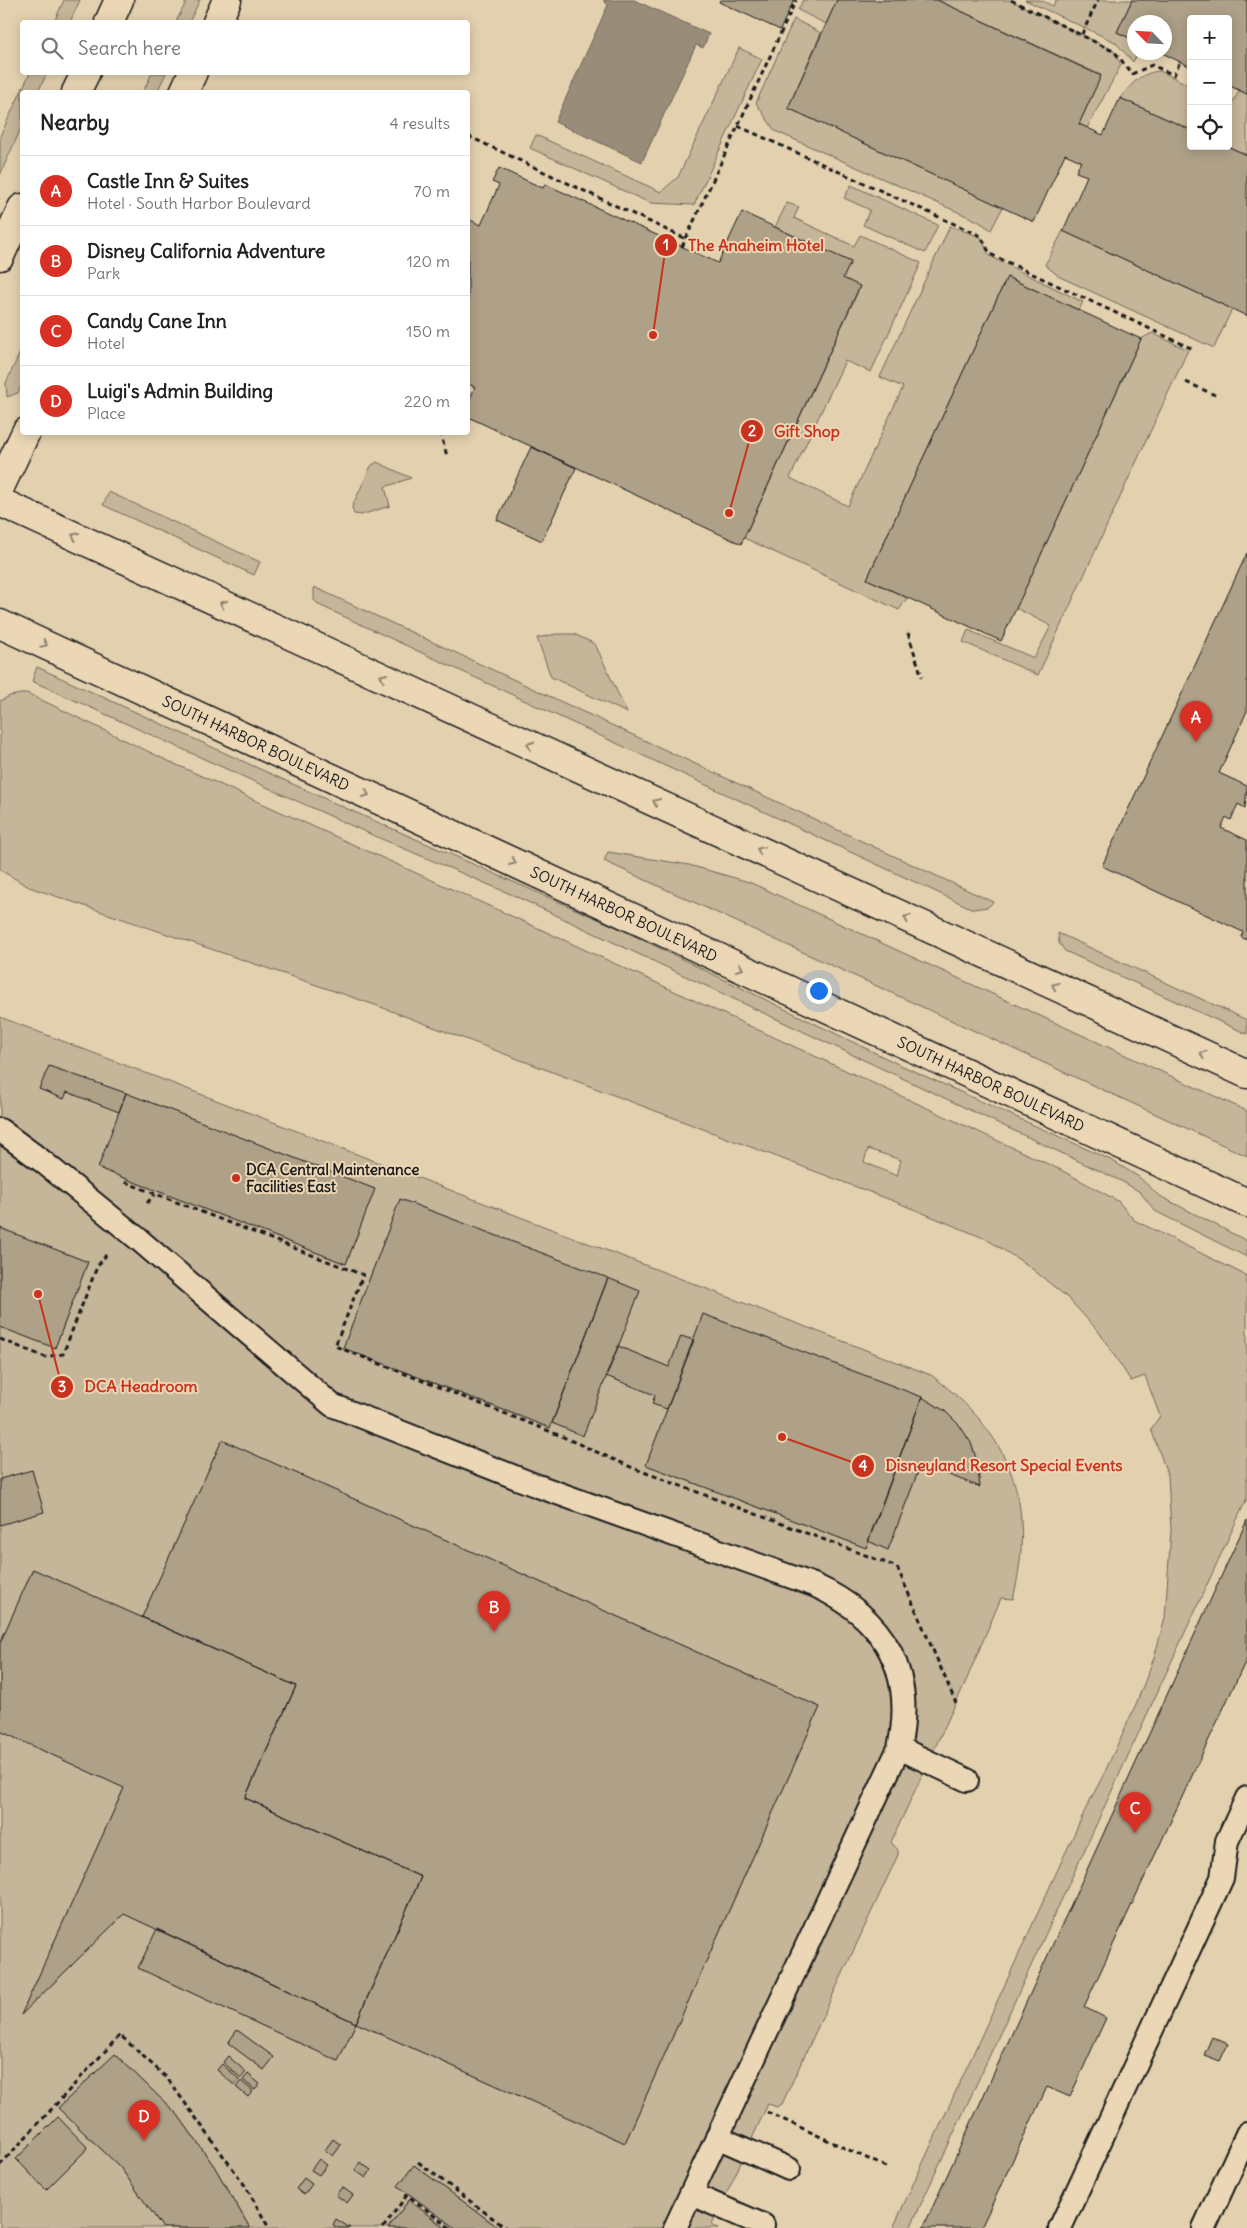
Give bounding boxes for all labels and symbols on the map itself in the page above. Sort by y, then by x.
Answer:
north arrow [1127,15,1172,60]
callout: The Anaheim Hotel [654,230,834,261]
text: 1 [663,235,669,254]
text: The Anaheim Hotel [688,235,824,255]
callout: Gift Shop [739,416,850,447]
text: 2 [748,421,756,440]
text: Gift Shop [774,421,840,442]
one-way arrow [71,531,80,542]
one-way arrow [219,600,228,610]
one-way arrow [39,638,48,648]
one-way arrow [379,673,388,684]
street label: SOUTH HARBOR BOULEVARD [159,691,353,795]
pin: A [1180,701,1212,742]
one-way arrow [526,740,535,751]
one-way arrow [361,787,370,798]
one-way arrow [652,798,661,808]
one-way arrow [756,845,765,856]
one-way arrow [508,856,517,866]
street label: SOUTH HARBOR BOULEVARD [527,862,721,966]
one-way arrow [903,914,912,925]
one-way arrow [735,961,744,972]
your location [806,978,832,1004]
one-way arrow [1051,982,1060,993]
street label: SOUTH HARBOR BOULEVARD [894,1032,1088,1136]
one-way arrow [1199,1050,1208,1060]
place label: DCA Central Maintenance Facilities East [246,1160,419,1196]
marker: DCA Central Maintenance Facilities East [230,1172,242,1184]
callout: DCA Headroom [49,1371,207,1402]
text: DCA Headroom [85,1376,197,1396]
text: 3 [58,1377,66,1396]
callout: Disneyland Resort Special Events [851,1450,1133,1481]
text: Disneyland Resort Special Events [885,1455,1123,1476]
text: 4 [859,1456,868,1475]
pin: B [478,1591,510,1632]
pin: C [1119,1792,1151,1833]
pin: D [128,2100,160,2141]

